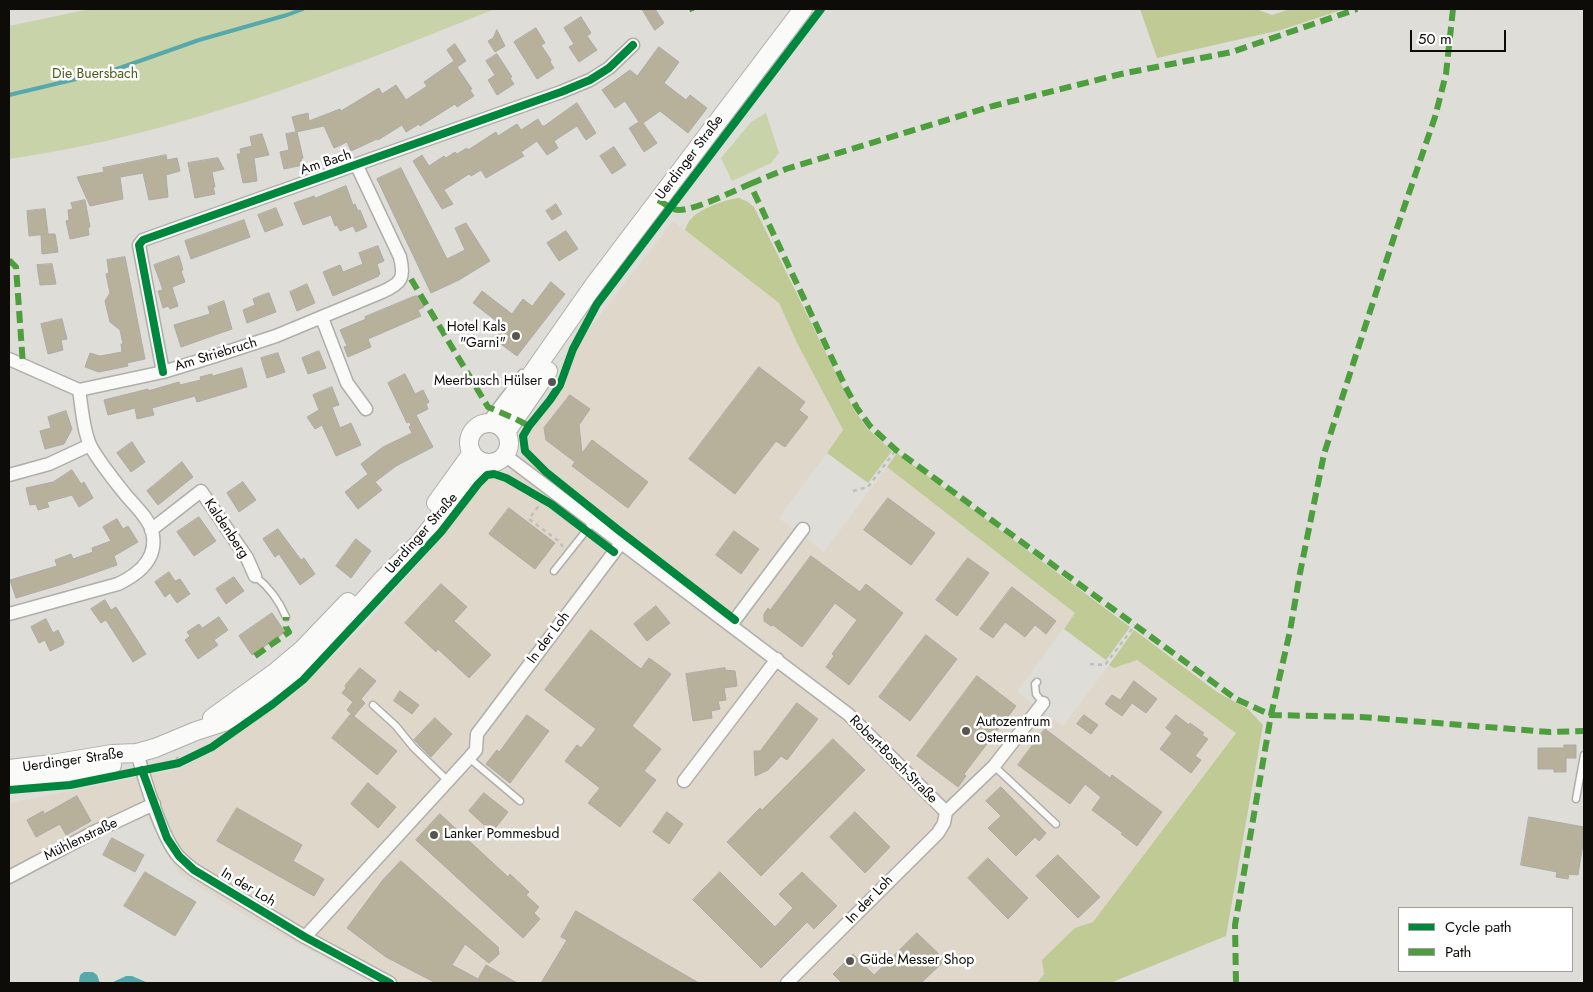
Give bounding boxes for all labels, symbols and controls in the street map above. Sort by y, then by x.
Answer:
scale bar [1413,20,1509,52]
text: 50 m [1418,28,1452,50]
park label: Die Buersbach [52,67,138,83]
street label: Uerdinger Straße [653,112,727,204]
street label: Am Bach [298,147,354,179]
place label: Hotel Kals "Garni" [447,320,506,352]
marker: Hotel Kals "Garni" [510,330,522,342]
street label: Am Striebruch [173,335,259,375]
place label: Meerbusch Hülser [434,374,542,390]
marker: Meerbusch Hülser [546,376,558,388]
street label: Uerdinger Straße [382,490,462,578]
street label: Kaldenberg [200,496,252,562]
street label: In der Loh [524,609,574,667]
street label: Robert-Bosch-Straße [846,713,940,807]
place label: Autozentrum Ostermann [976,715,1050,748]
marker: Autozentrum Ostermann [960,725,972,737]
street label: Uerdinger Straße [22,746,124,776]
street label: Mühlenstraße [42,815,120,865]
place label: Lanker Pommesbud [444,827,559,843]
marker: Lanker Pommesbud [428,829,440,841]
street label: In der Loh [218,865,278,911]
street label: In der Loh [843,872,897,928]
legend [1398,907,1573,972]
text: Cycle path [1445,916,1512,938]
text: Path [1445,941,1471,963]
place label: Güde Messer Shop [860,953,974,969]
marker: Güde Messer Shop [844,955,856,967]

